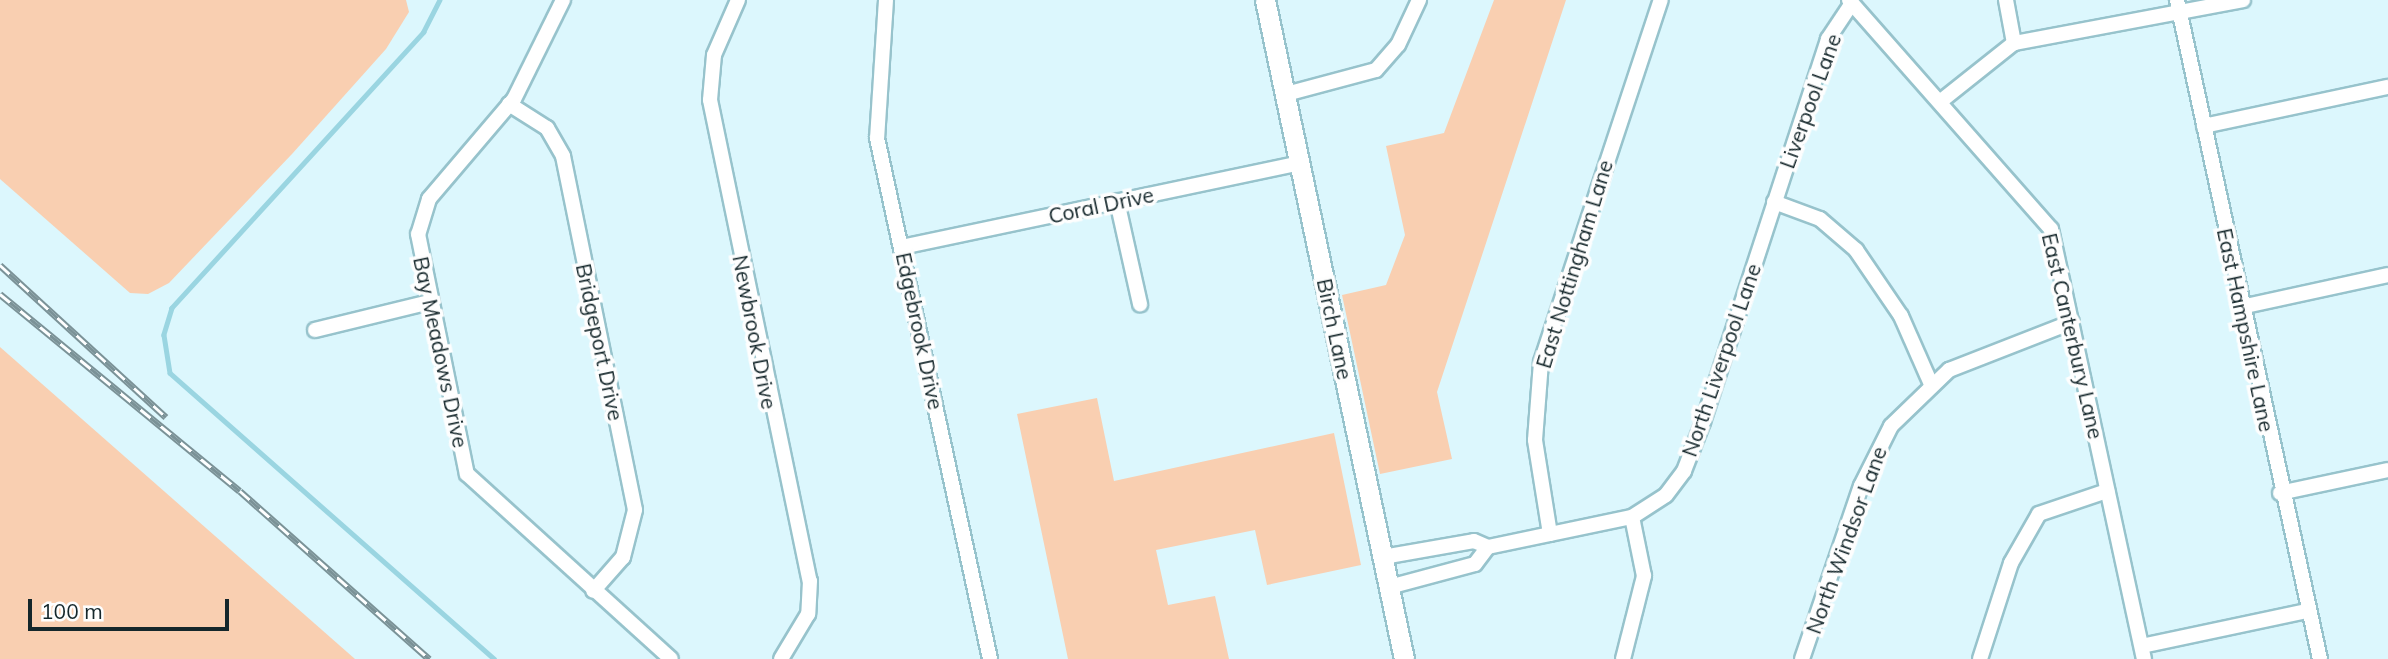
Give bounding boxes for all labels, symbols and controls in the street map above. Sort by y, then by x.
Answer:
street label: Liverpool Lane [1774,30,1846,172]
street label: East Nottingham Lane [1530,157,1618,371]
street label: Coral Drive [1046,182,1156,228]
street label: East Hampshire Lane [2212,226,2280,434]
street label: East Canterbury Lane [2037,231,2109,441]
street label: Edgebrook Drive [891,250,949,412]
street label: Newbrook Drive [728,253,782,411]
street label: Bay Meadows Drive [408,254,474,450]
street label: North Liverpool Lane [1676,260,1766,460]
street label: Bridgeport Drive [571,261,629,423]
street label: Birch Lane [1312,276,1358,382]
street label: North Windsor Lane [1800,443,1892,637]
scale bar [32,586,233,630]
text: 100 m [41,598,103,624]

